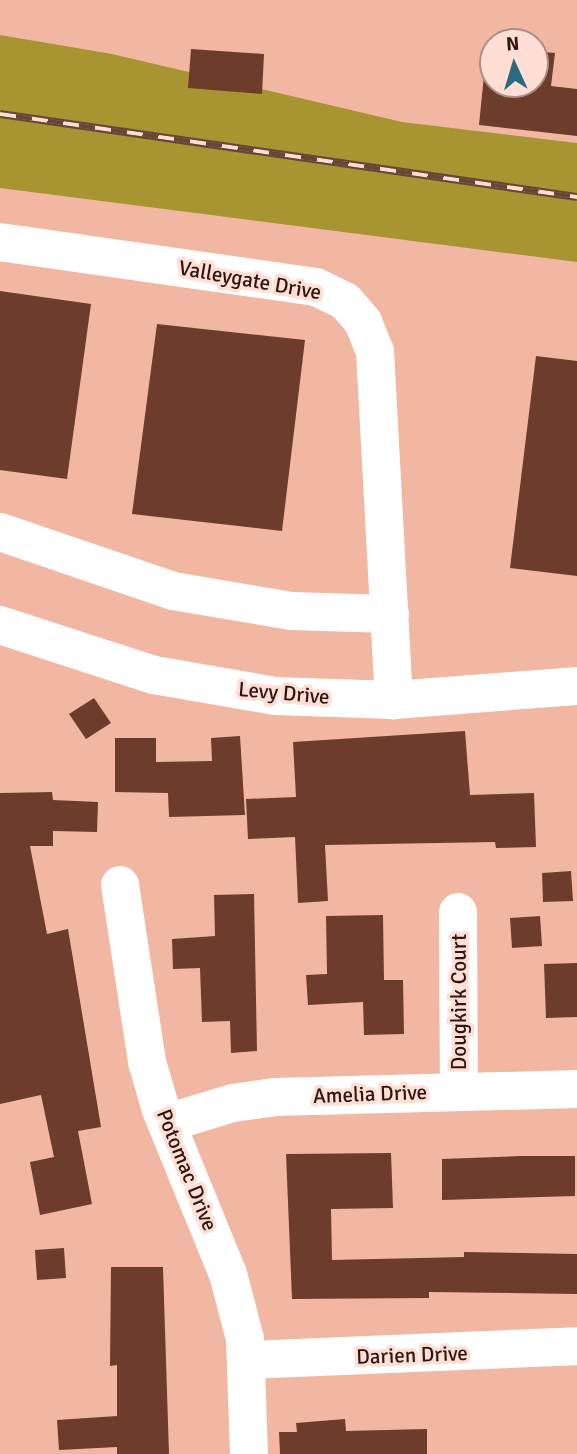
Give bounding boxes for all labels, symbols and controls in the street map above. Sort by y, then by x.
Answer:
north arrow [479,28,549,98]
text: N [505,32,520,56]
street label: Valleygate Drive [177,255,323,305]
street label: Levy Drive [237,676,331,710]
street label: Dougkirk Court [446,934,472,1070]
street label: Amelia Drive [313,1079,427,1109]
street label: Potomac Drive [151,1106,223,1234]
street label: Darien Drive [356,1340,468,1370]

